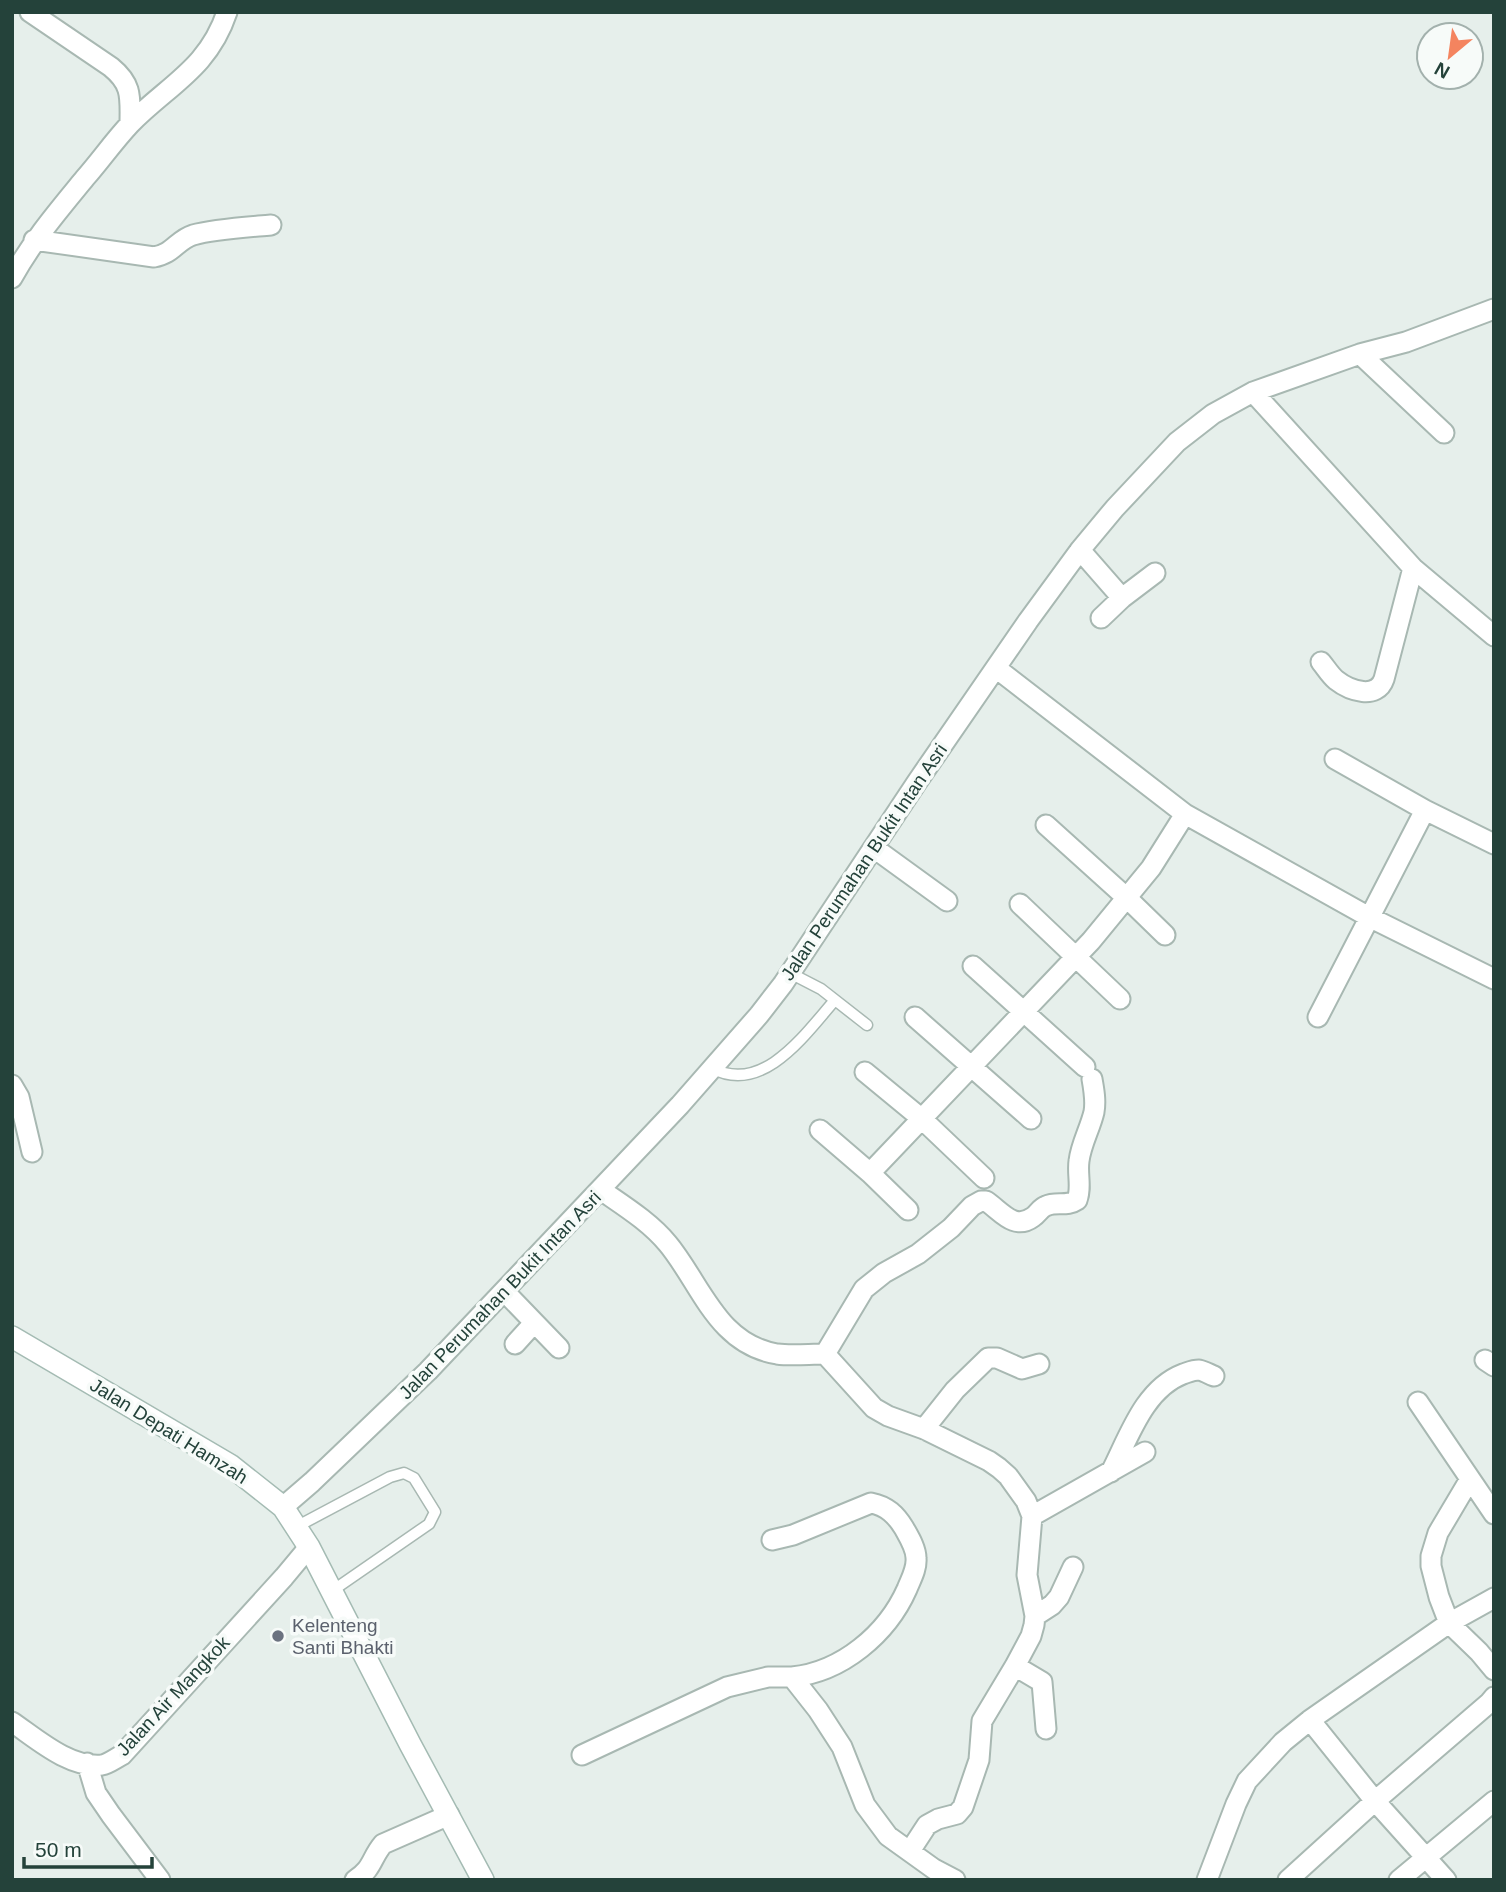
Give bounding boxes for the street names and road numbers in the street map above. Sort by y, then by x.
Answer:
street label: Jalan Perumahan Bukit Intan Asri [777,740,951,984]
street label: Jalan Perumahan Bukit Intan Asri [395,1187,605,1403]
street label: Jalan Depati Hamzah [86,1374,252,1488]
street label: Jalan Air Mangkok [112,1632,234,1760]

